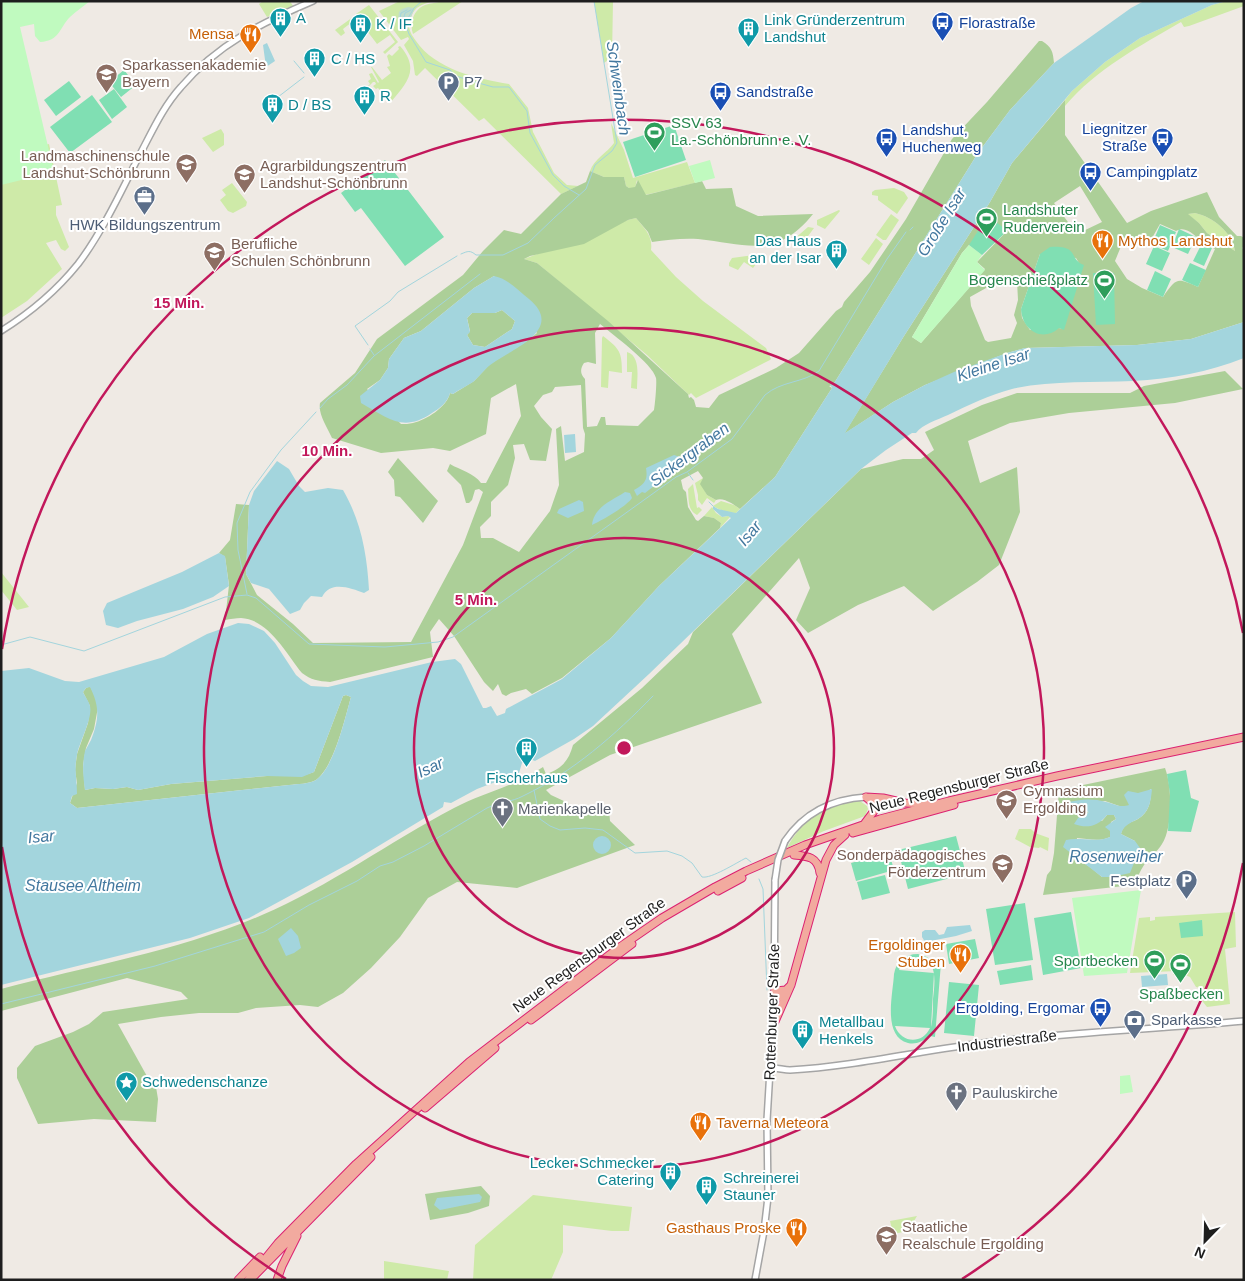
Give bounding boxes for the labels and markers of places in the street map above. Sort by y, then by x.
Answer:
building icon: A [268,6,292,37]
place label: A [296,9,306,26]
place label: Link Gründerzentrum Landshut [764,11,905,45]
bus stop icon: Florastraße [931,11,955,42]
building icon: K / IF [348,12,372,43]
place label: Florastraße [959,14,1036,31]
place label: K / IF [376,15,412,32]
building icon: Link Gründerzentrum Landshut [736,17,760,48]
restaurant icon: Mensa [238,22,262,53]
place label: Mensa [189,25,235,42]
building icon: C / HS [303,47,327,78]
place label: C / HS [331,50,375,67]
place label: Sparkassenakademie Bayern [122,56,266,90]
school or university icon: Sparkassenakademie Bayern [94,62,118,93]
parking icon: P7 [436,70,460,101]
place label: P7 [464,73,482,90]
bus stop icon: Sandstraße [708,80,732,111]
place label: Sandstraße [736,83,814,100]
building icon: R [352,84,376,115]
place label: R [380,87,391,104]
building icon: D / BS [260,93,284,124]
place label: D / BS [288,96,331,113]
place label: SSV 63 La.-Schönbrunn e. V. [671,114,811,148]
sports icon: SSV 63 La.-Schönbrunn e. V. [643,120,667,151]
place label: Liegnitzer Straße [1082,120,1147,154]
place label: Landshut, Huchenweg [902,121,981,155]
bus stop icon: Liegnitzer Straße [1151,126,1175,157]
bus stop icon: Landshut, Huchenweg [874,127,898,158]
place label: Landmaschinenschule Landshut-Schönbrunn [21,147,170,181]
school or university icon: Landmaschinenschule Landshut-Schönbrunn [174,153,198,184]
place label: Agrarbildungszentrum Landshut-Schönbrunn [260,157,408,191]
bus stop icon: Campingplatz [1078,160,1102,191]
school or university icon: Agrarbildungszentrum Landshut-Schönbrunn [232,163,256,194]
place label: Campingplatz [1106,163,1198,180]
office icon: HWK Bildungszentrum [133,184,157,215]
place label: Landshuter Ruderverein [1003,201,1085,235]
sports icon: Landshuter Ruderverein [975,207,999,238]
place label: HWK Bildungszentrum [70,216,220,233]
restaurant icon: Mythos Landshut [1090,229,1114,260]
place label: Das Haus an der Isar [749,232,821,266]
place label: Mythos Landshut [1118,232,1233,249]
place label: Berufliche Schulen Schönbrunn [231,235,370,269]
building icon: Das Haus an der Isar [825,238,849,269]
school or university icon: Berufliche Schulen Schönbrunn [203,241,227,272]
sports icon: Bogenschießplatz [1092,268,1116,299]
place label: Bogenschießplatz [969,271,1088,288]
building icon: Fischerhaus [515,737,539,768]
centre of rings [615,739,633,757]
place label: Fischerhaus [486,769,568,786]
place label: Gymnasium Ergolding [1023,782,1103,816]
school or university icon: Gymnasium Ergolding [995,788,1019,819]
church icon: Marienkapelle [490,797,514,828]
place label: Marienkapelle [518,800,611,817]
place label: Sonderpädagogisches Förderzentrum [837,846,986,880]
school or university icon: Sonderpädagogisches Förderzentrum [990,852,1014,883]
parking icon: Festplatz [1175,869,1199,900]
place label: Festplatz [1110,872,1171,889]
place label: Ergoldinger Stuben [868,936,945,970]
restaurant icon: Ergoldinger Stuben [949,942,973,973]
sports icon: Sportbecken [1142,949,1166,980]
place label: Sportbecken [1054,952,1138,969]
sports icon: Spaßbecken [1169,953,1193,984]
place label: Spaßbecken [1139,985,1223,1002]
bus stop icon: Ergolding, Ergomar [1089,996,1113,1027]
place label: Ergolding, Ergomar [956,999,1085,1016]
bank icon: Sparkasse [1123,1008,1147,1039]
place label: Sparkasse [1151,1011,1222,1028]
place label: Metallbau Henkels [819,1013,884,1047]
building icon: Metallbau Henkels [791,1019,815,1050]
place icon: Schwedenschanze [114,1070,138,1101]
place label: Schwedenschanze [142,1073,268,1090]
church icon: Pauluskirche [944,1081,968,1112]
place label: Pauluskirche [972,1084,1058,1101]
restaurant icon: Taverna Meteora [688,1111,712,1142]
place label: Taverna Meteora [716,1114,829,1131]
place label: Lecker Schmecker Catering [530,1154,654,1188]
building icon: Lecker Schmecker Catering [658,1160,682,1191]
place label: Schreinerei Stauner [723,1169,799,1203]
building icon: Schreinerei Stauner [695,1175,719,1206]
restaurant icon: Gasthaus Proske [785,1216,809,1247]
place label: Staatliche Realschule Ergolding [902,1218,1044,1252]
place label: Gasthaus Proske [666,1219,781,1236]
school or university icon: Staatliche Realschule Ergolding [874,1224,898,1255]

